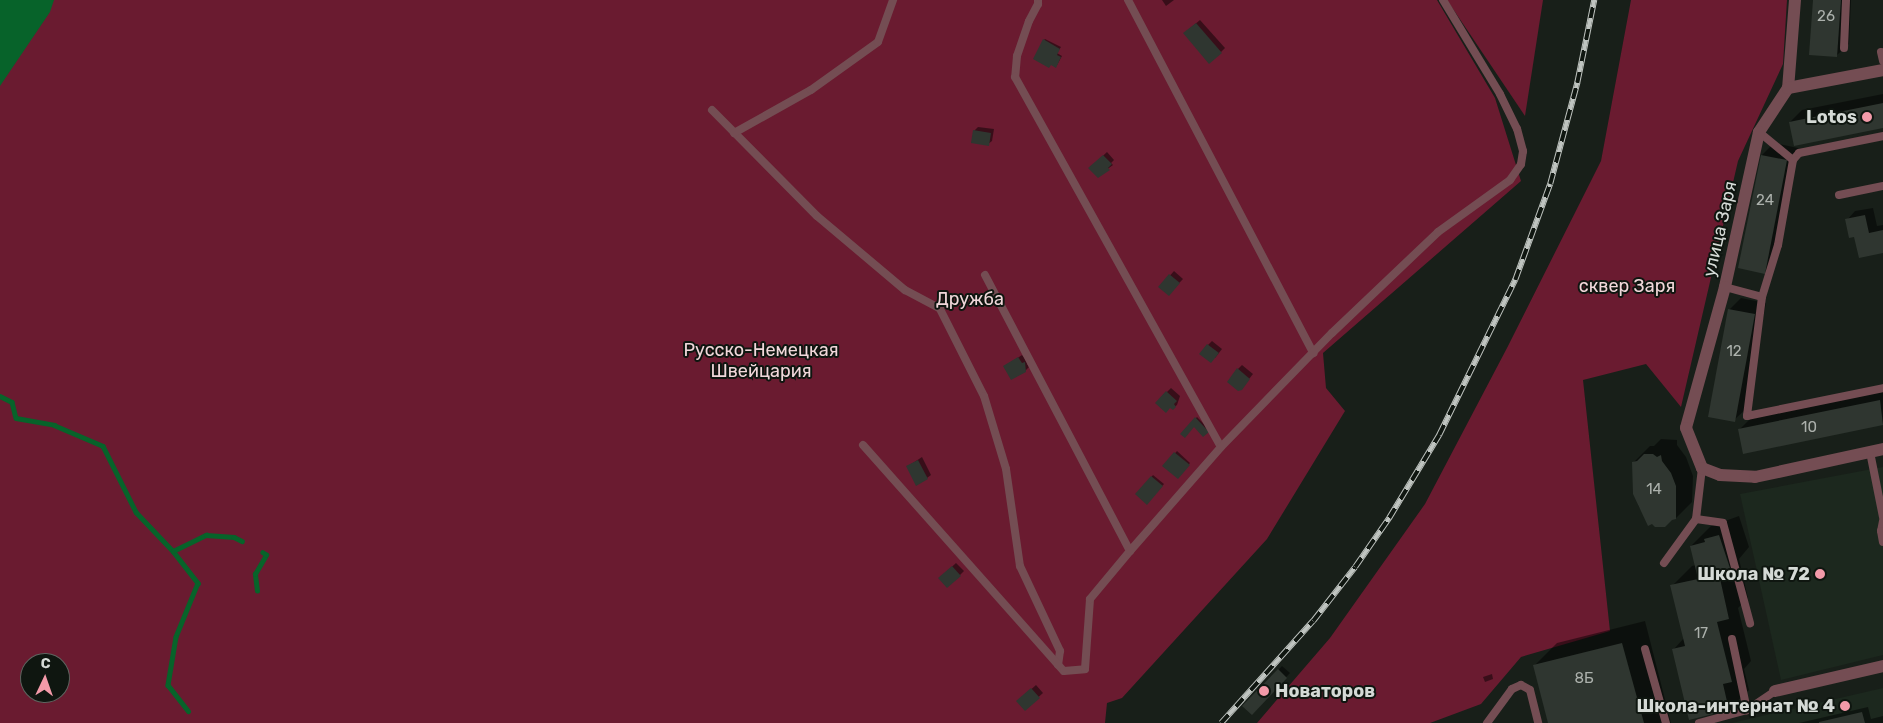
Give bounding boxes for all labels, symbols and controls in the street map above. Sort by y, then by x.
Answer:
house number: 26 [1817,8,1835,26]
place label: Lotos [1806,106,1857,128]
marker: Lotos [1861,111,1873,123]
street label: улица Заря [1698,179,1742,279]
house number: 24 [1756,192,1774,210]
park label: сквер Заря [1579,275,1675,297]
park label: Дружба [936,288,1004,310]
park label: Русско-Немецкая Швейцария [684,340,838,382]
house number: 12 [1726,343,1742,361]
house number: 10 [1801,419,1817,437]
house number: 14 [1646,481,1662,499]
place label: Школа № 72 [1697,563,1810,585]
marker: Школа № 72 [1814,568,1826,580]
house number: 17 [1694,625,1708,643]
north arrow [20,653,70,703]
text: С [40,655,51,672]
house number: 8Б [1574,670,1594,688]
place label: Новаторов [1275,680,1375,702]
marker: Новаторов [1257,684,1271,698]
place label: Школа-интернат № 4 [1637,695,1835,717]
marker: Школа-интернат № 4 [1839,700,1851,712]

